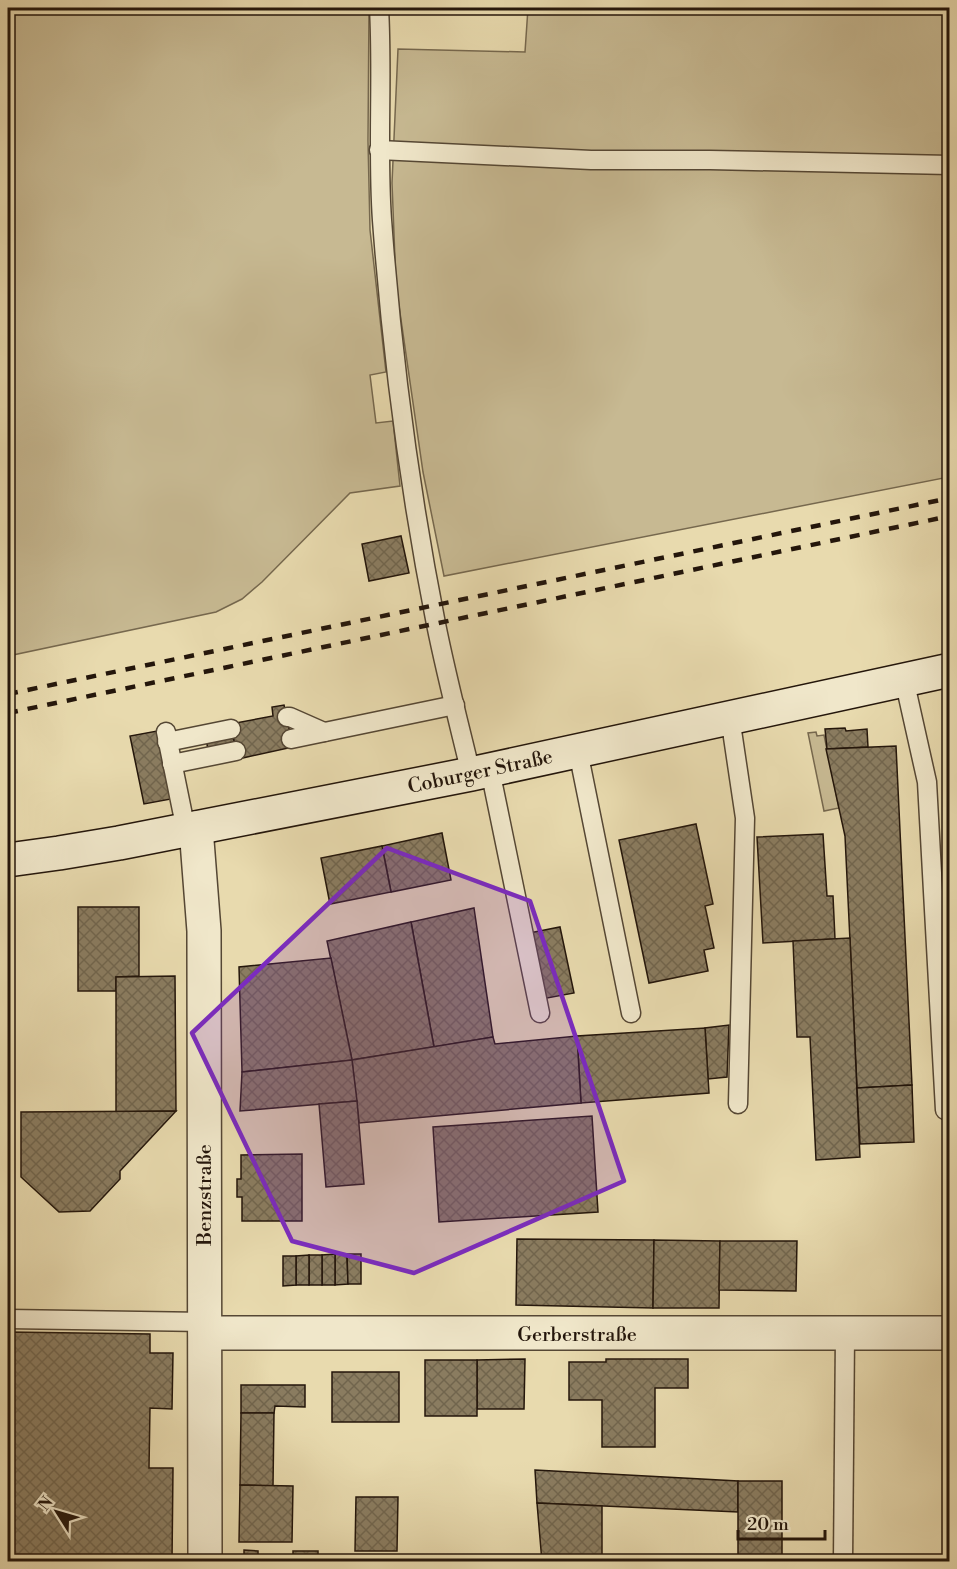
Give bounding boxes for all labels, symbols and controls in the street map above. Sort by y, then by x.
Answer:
street label: Coburger Straße [405,745,555,800]
street label: Benzstraße [193,1144,218,1247]
street label: Gerberstraße [517,1323,637,1348]
north arrow [27,1482,87,1542]
text: N [34,1492,58,1515]
scale bar [738,1503,825,1541]
text: 20 m [747,1513,789,1536]

